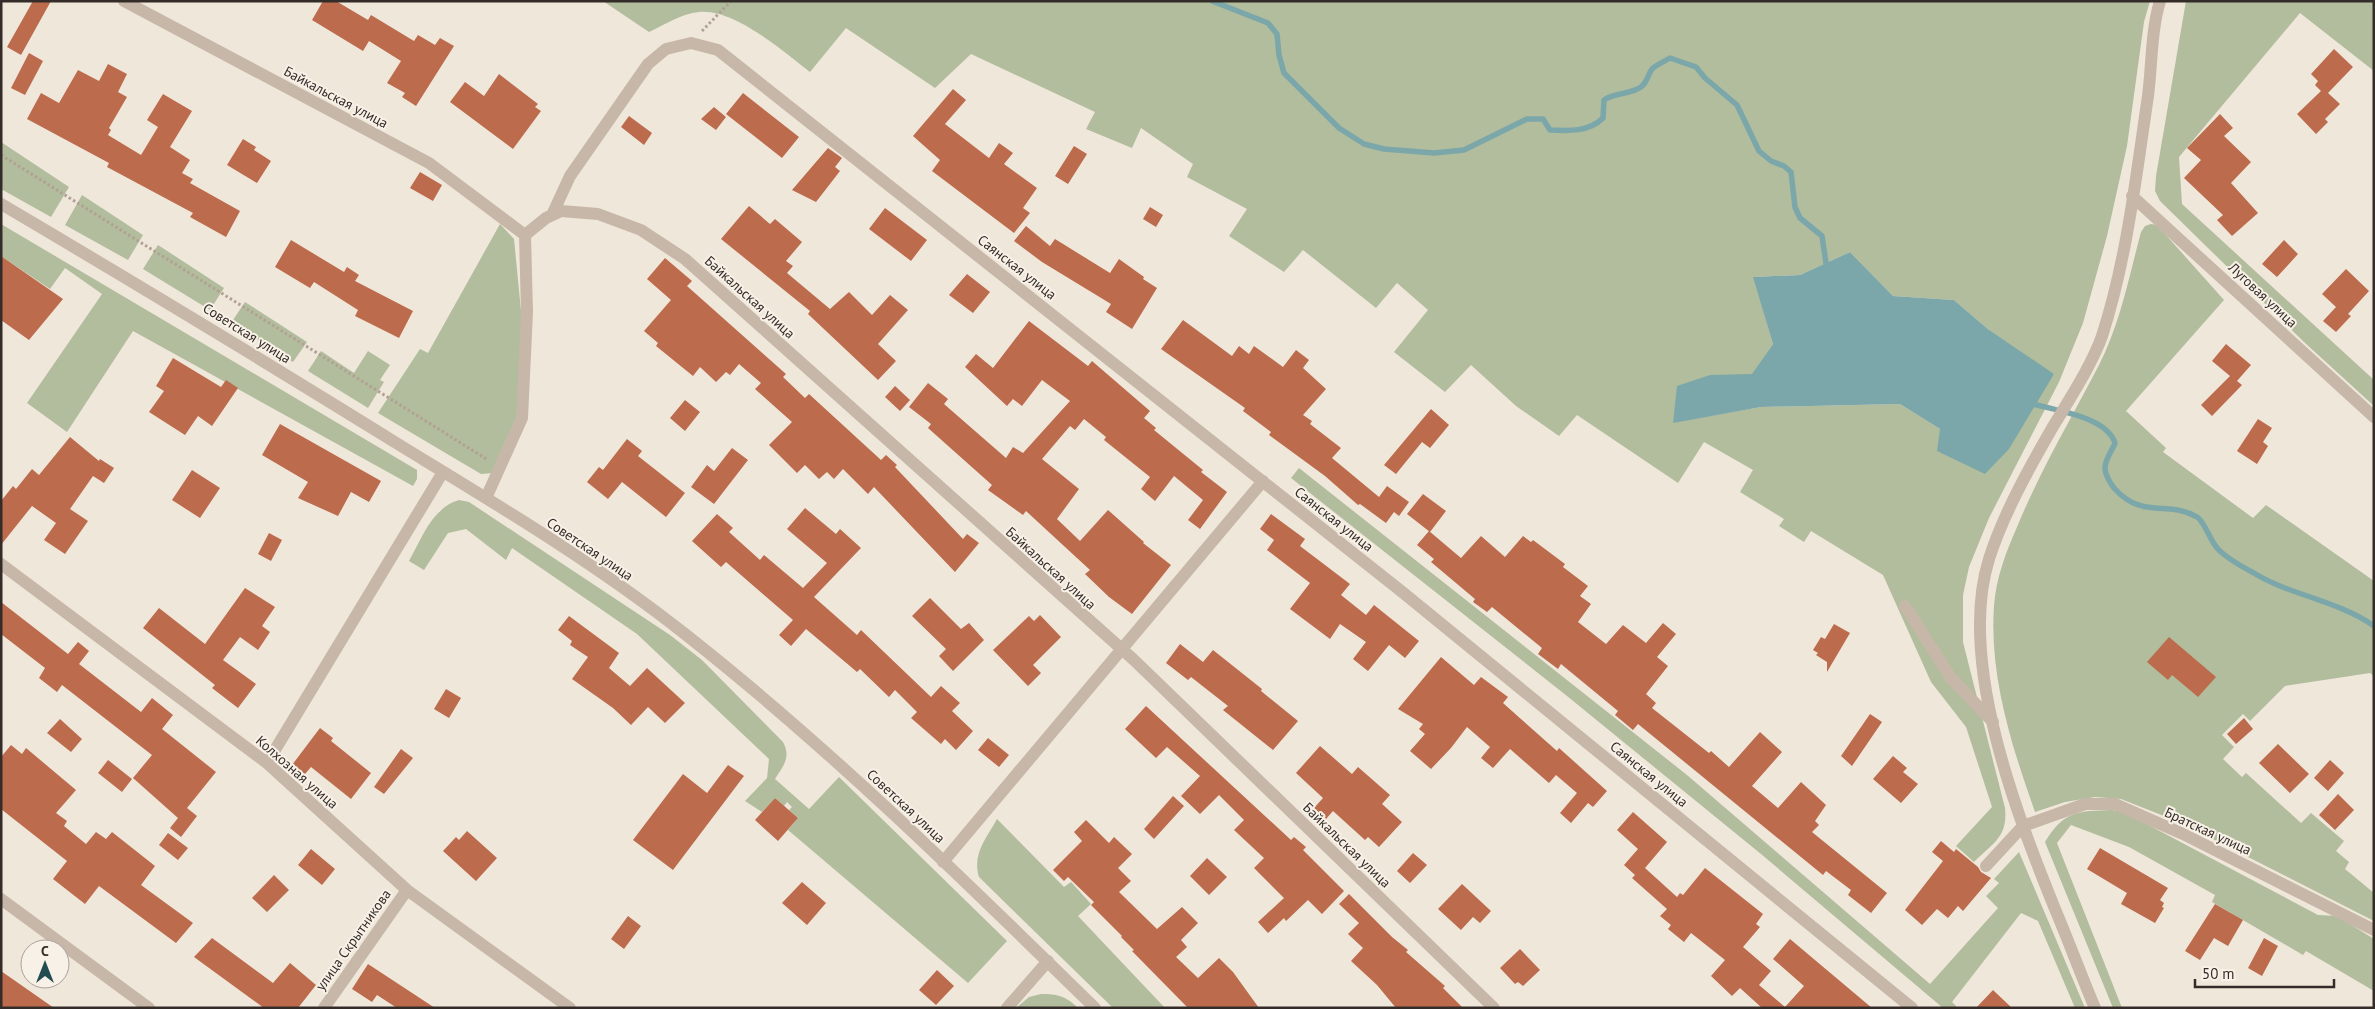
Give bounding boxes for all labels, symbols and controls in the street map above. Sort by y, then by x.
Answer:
street label: Байкальская улица [281,62,391,132]
street label: Саянская улица [974,231,1060,303]
street label: Байкальская улица [701,252,799,342]
street label: Луговая улица [2224,258,2301,332]
street label: Советская улица [200,299,294,367]
street label: Саянская улица [1291,483,1377,555]
street label: Советская улица [543,513,637,585]
street label: Байкальская улица [1002,523,1100,613]
street label: Колхозная улица [252,731,342,813]
street label: Саянская улица [1606,737,1692,811]
street label: Советская улица [863,765,949,847]
street label: Байкальская улица [1299,798,1395,892]
street label: Братская улица [2162,803,2254,859]
street label: улица Скрытникова [311,886,395,994]
north arrow [20,939,70,989]
text: С [41,942,49,960]
scale bar [2195,956,2334,988]
text: 50 m [2202,964,2235,983]

